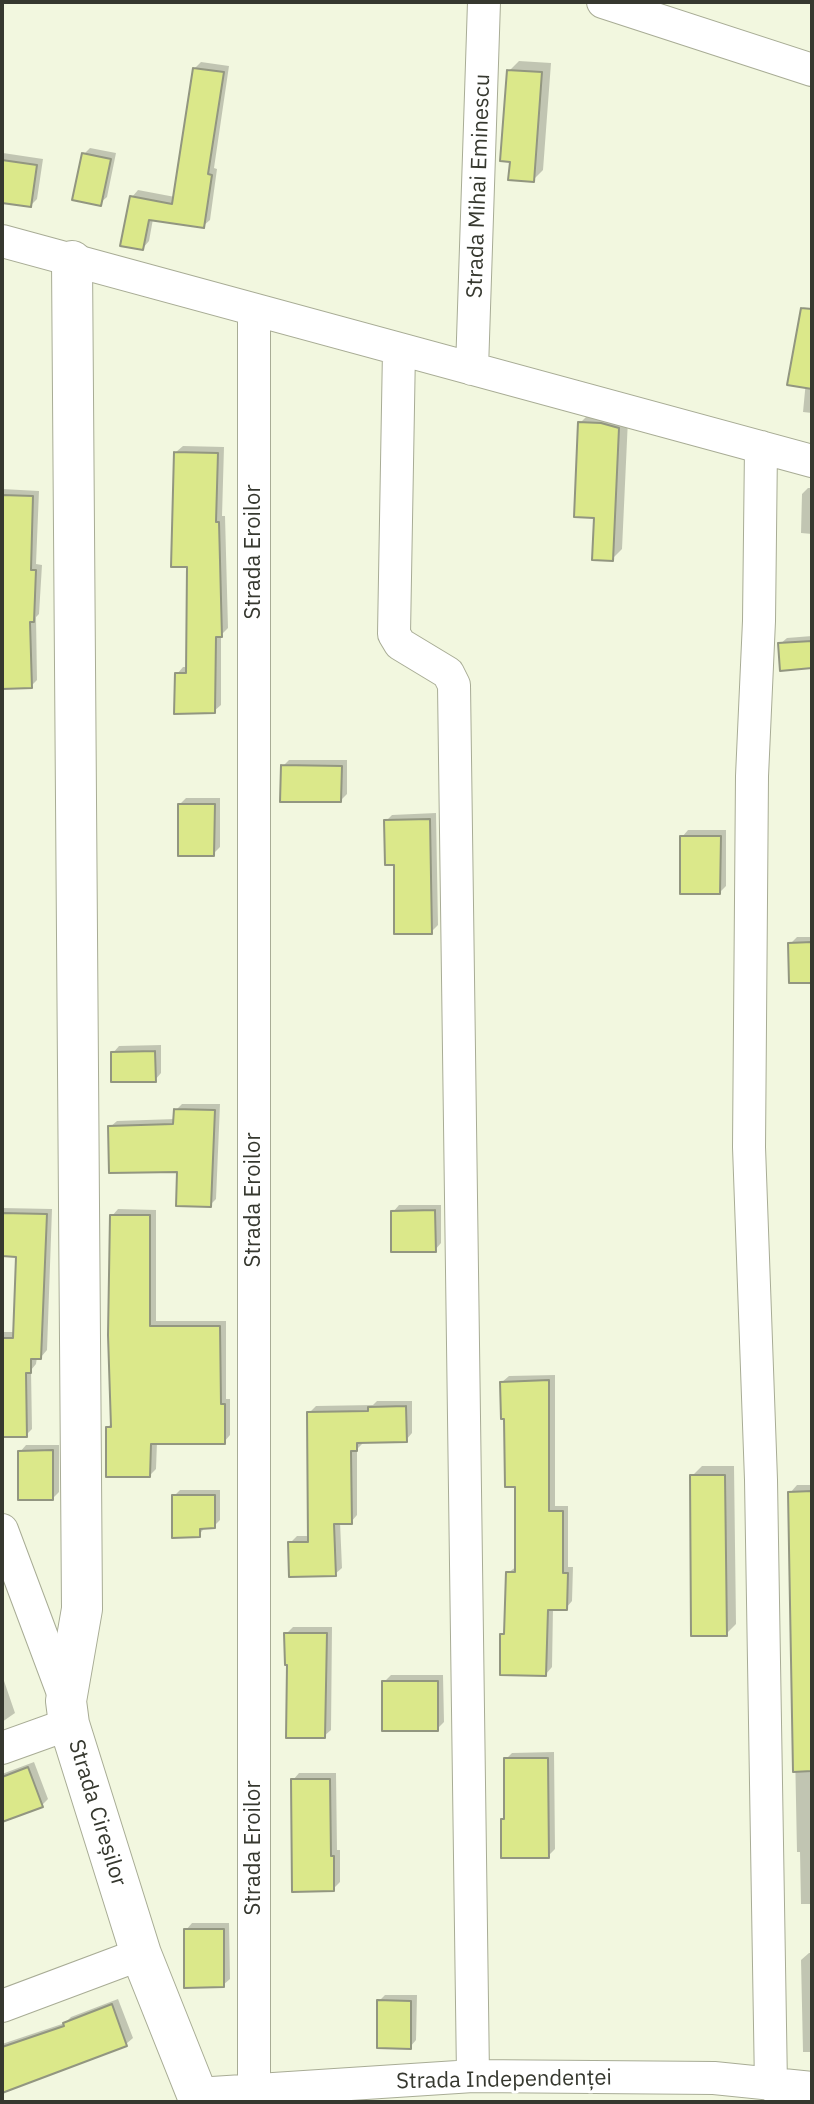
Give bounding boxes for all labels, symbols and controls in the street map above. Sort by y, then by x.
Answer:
street label: Strada Mihai Eminescu [462,73,496,299]
street label: Strada Eroilor [241,485,267,619]
street label: Strada Eroilor [241,1133,267,1267]
street label: Strada Cireșilor [62,1737,132,1889]
street label: Strada Eroilor [241,1781,267,1915]
street label: Strada Independenței [396,2065,612,2095]

